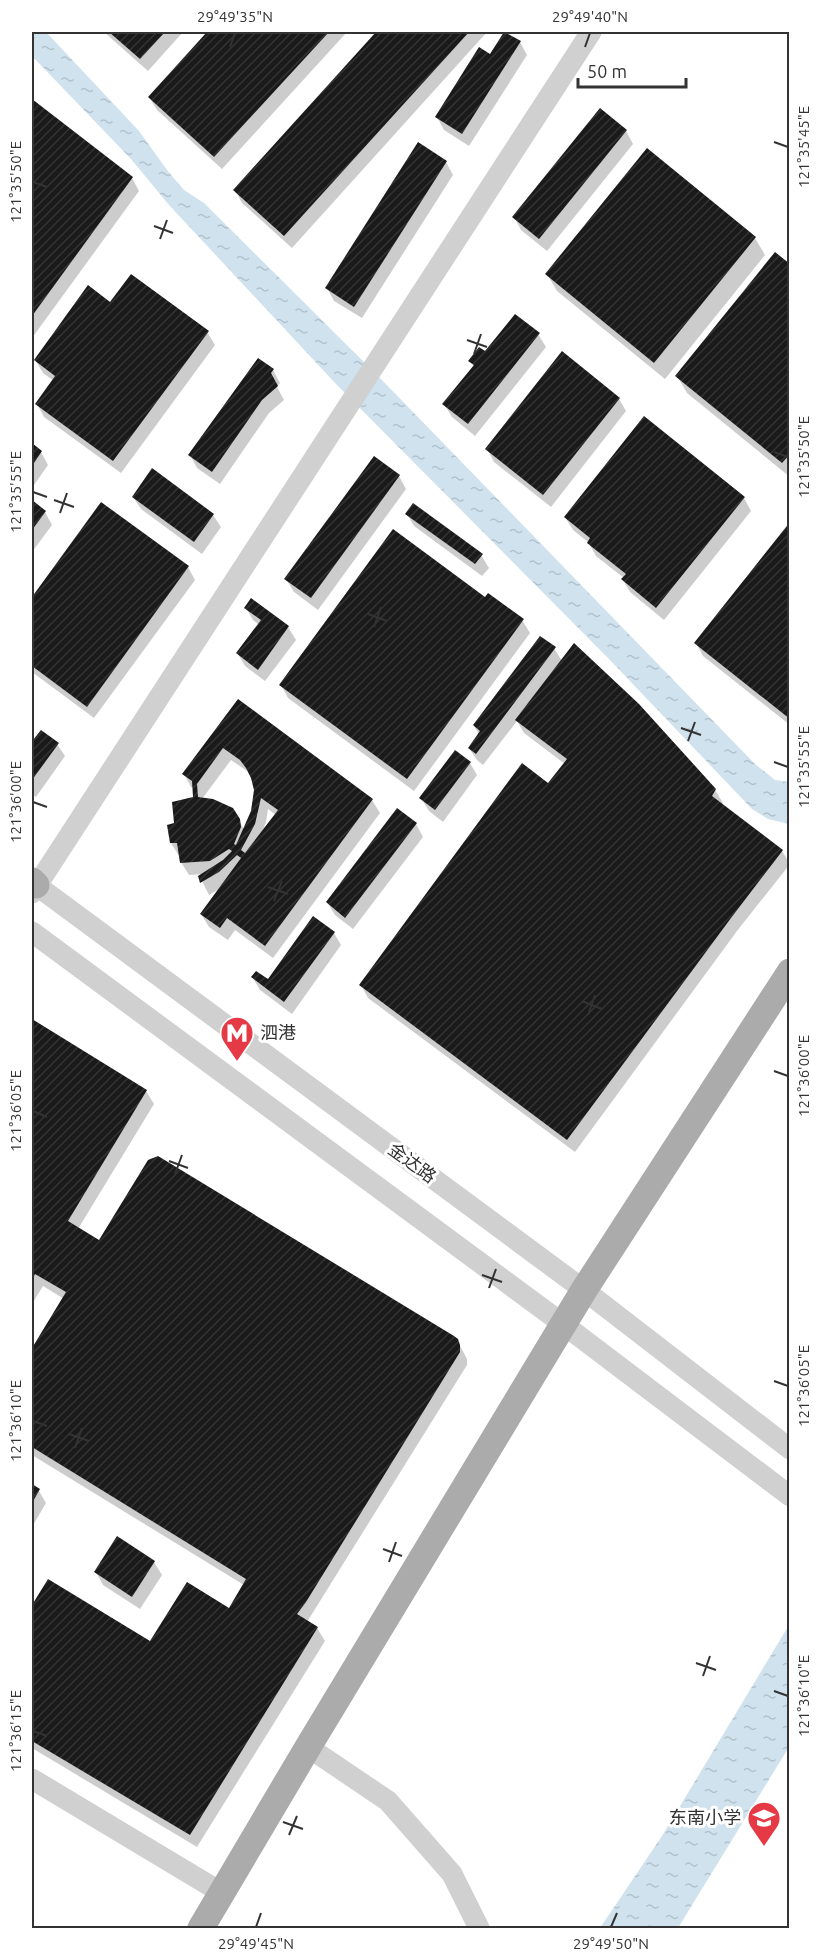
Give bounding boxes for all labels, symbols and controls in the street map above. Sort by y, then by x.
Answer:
text: 29°49'35"N [197,8,273,25]
text: 29°49'40"N [552,8,628,25]
scale bar [578,51,686,89]
text: 50 m [587,61,627,81]
text: 121°35'45"E [795,106,812,188]
text: 121°35'50"E [7,141,24,223]
text: 121°35'50"E [795,416,812,498]
text: 121°35'55"E [7,451,24,533]
text: 121°35'55"E [795,726,812,808]
text: 121°36'00"E [7,761,24,843]
metro station icon: 泗港 [219,1015,255,1062]
place label: 泗港 [260,1022,296,1042]
text: 121°36'00"E [795,1035,812,1117]
text: 121°36'05"E [7,1070,24,1152]
street label: 金达路 [385,1138,440,1186]
text: 121°36'05"E [795,1345,812,1427]
text: 121°36'10"E [7,1380,24,1462]
text: 121°36'10"E [795,1655,812,1737]
text: 121°36'15"E [7,1690,24,1772]
school or university icon: 东南小学 [746,1800,782,1847]
place label: 东南小学 [669,1807,741,1827]
text: 29°49'45"N [218,1935,294,1952]
text: 29°49'50"N [573,1935,649,1952]

